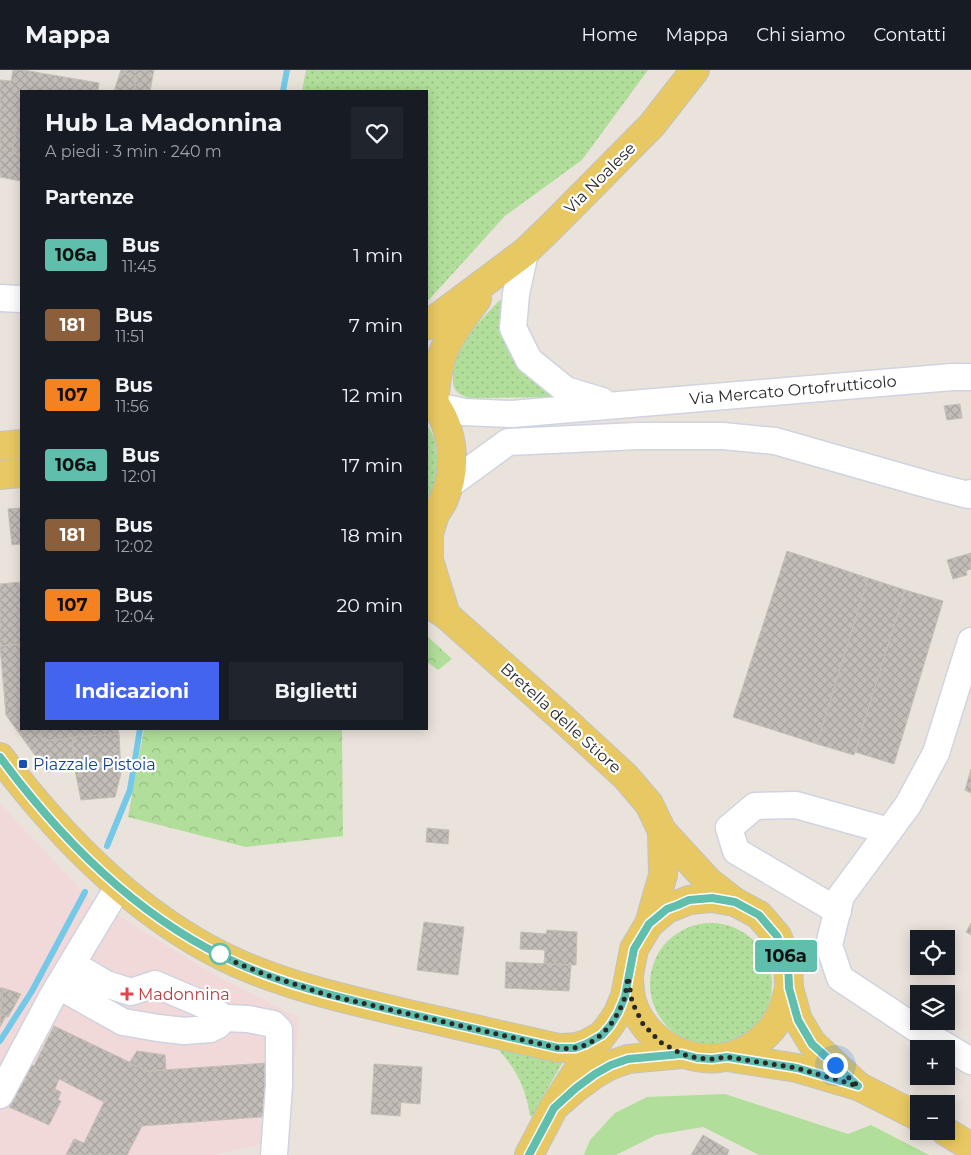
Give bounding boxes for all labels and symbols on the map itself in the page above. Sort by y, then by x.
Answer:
street label: Via Noalese [561,139,639,217]
street label: Via Mercato Ortofrutticolo [689,371,897,409]
street label: Bretella delle Stiore [497,659,625,777]
place label: Piazzale Pistoia [33,755,156,774]
marker: Piazzale Pistoia [17,758,29,770]
line badge: 106a [751,940,821,972]
unlabelled marker [209,943,231,965]
place label: Madonnina [138,985,230,1004]
marker: Madonnina [120,987,134,1001]
your location [823,1053,848,1078]

